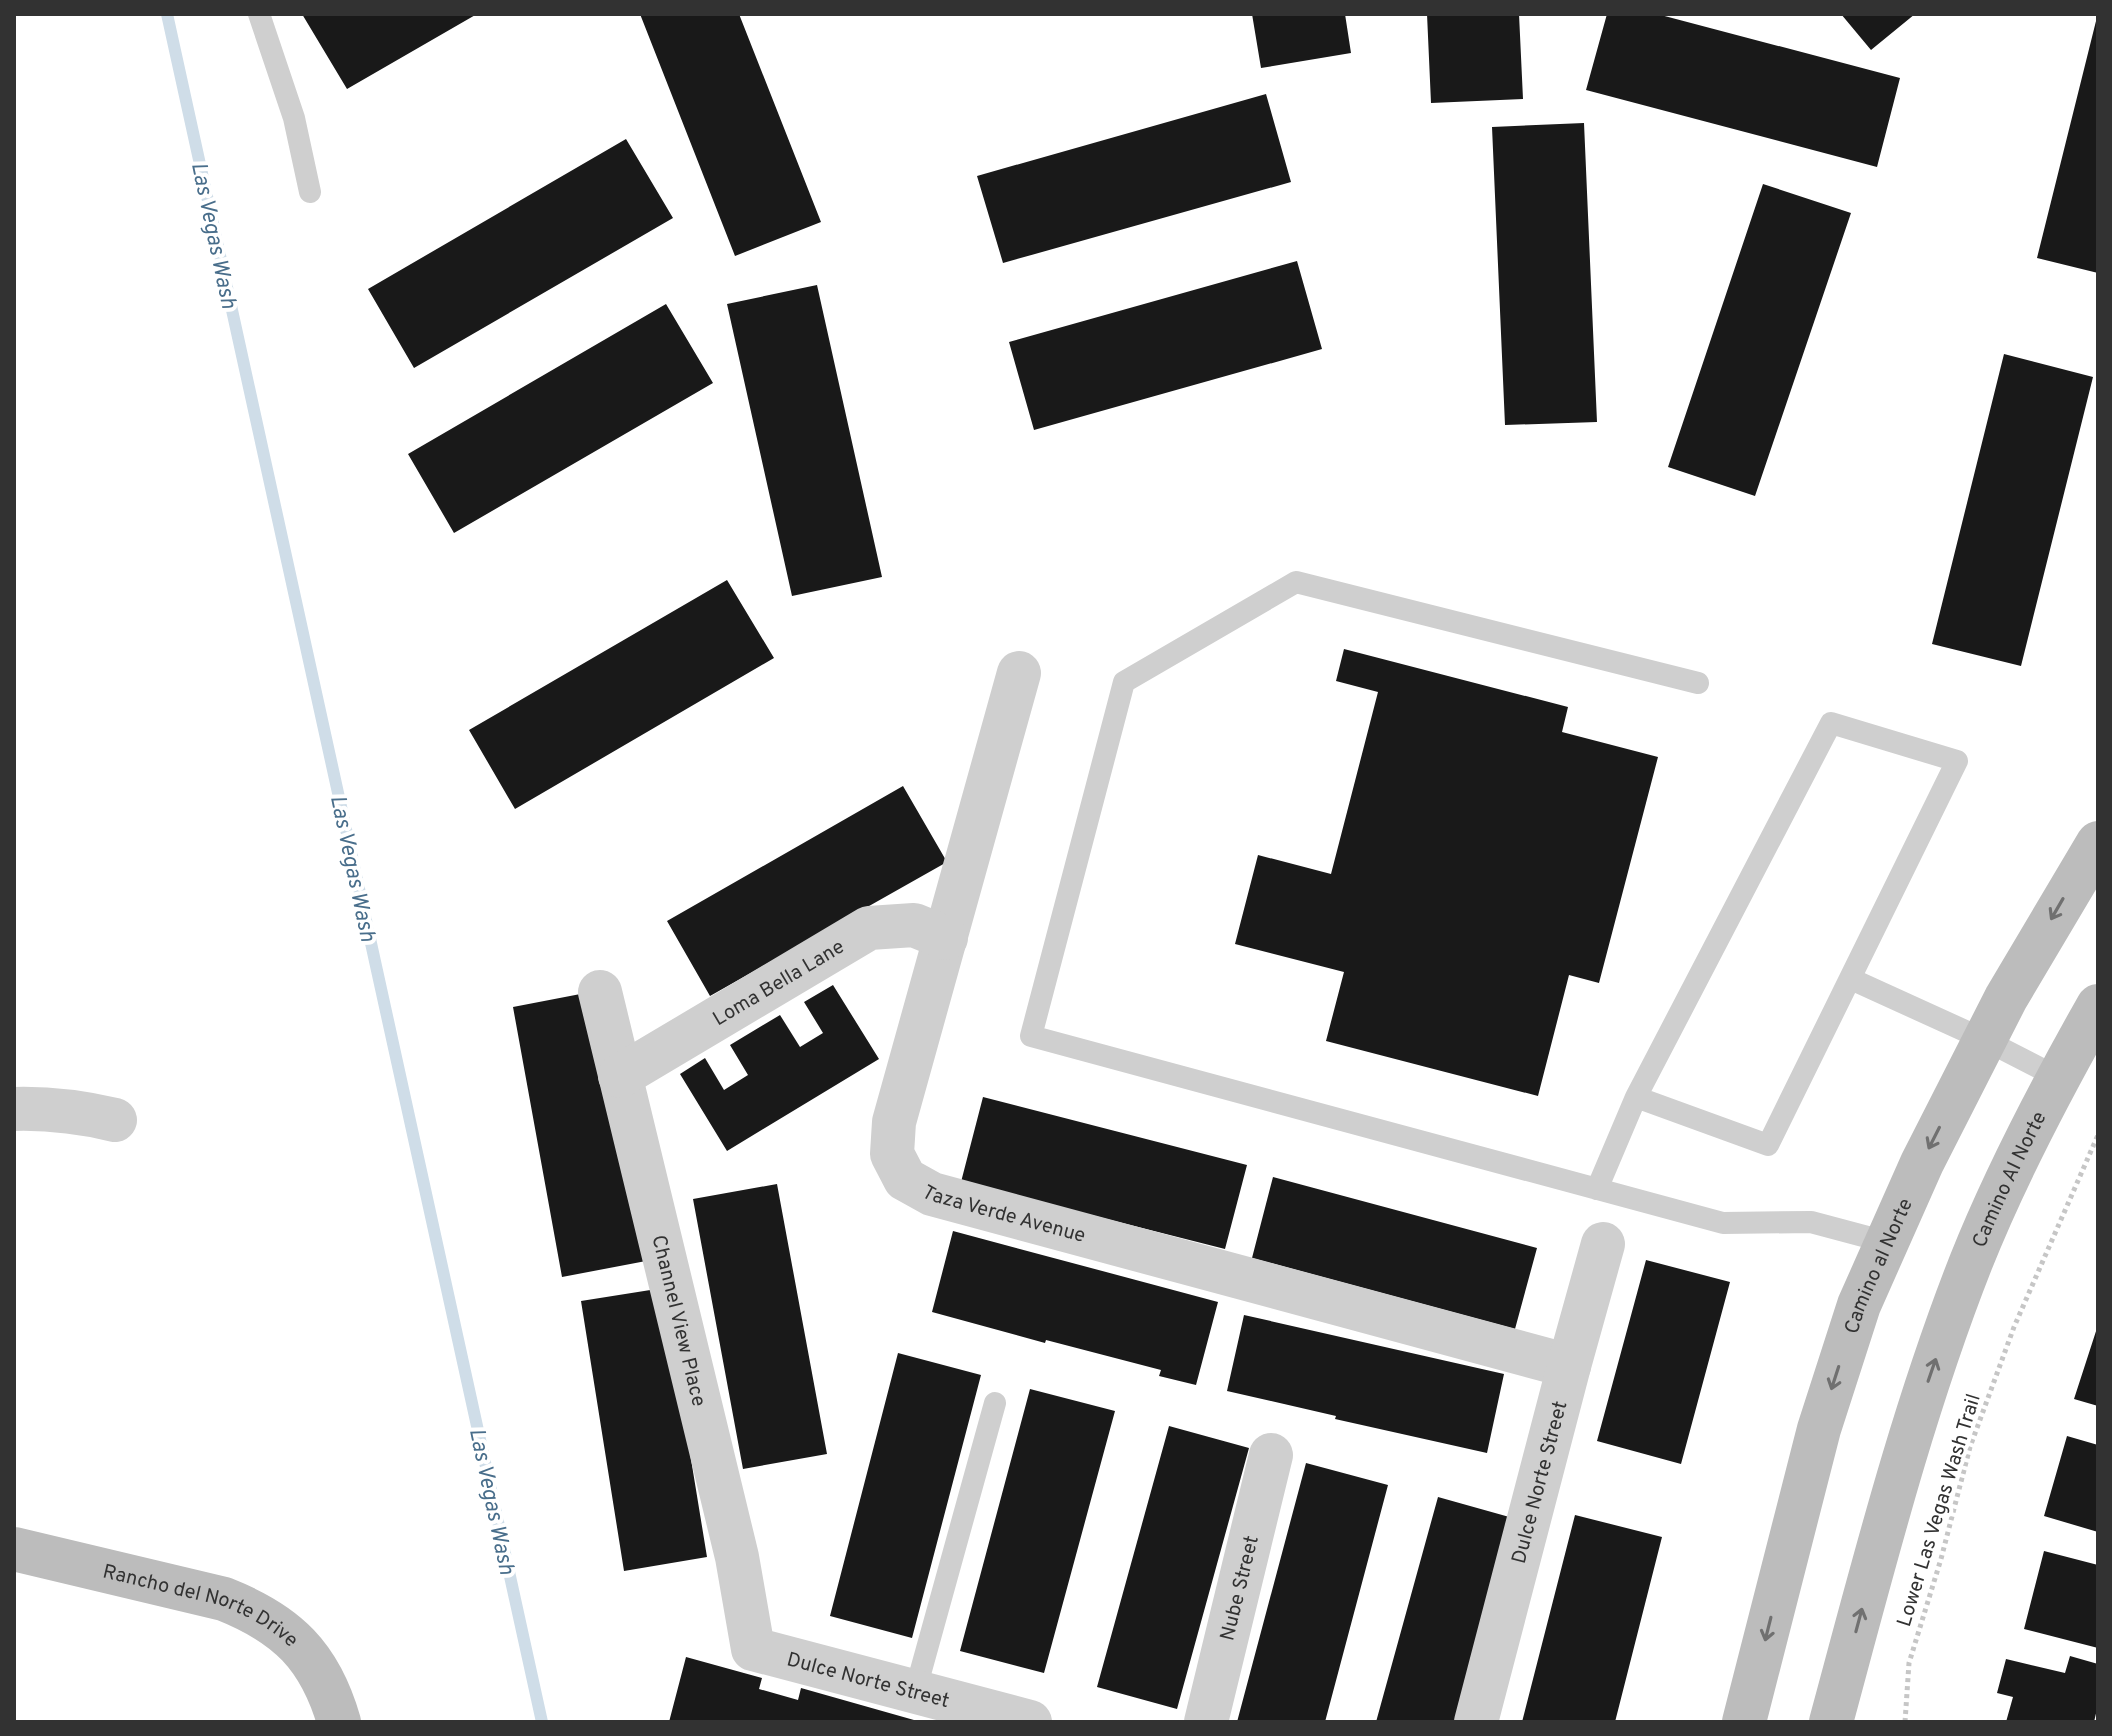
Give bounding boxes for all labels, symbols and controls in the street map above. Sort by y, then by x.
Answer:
water label: Las Vegas Wash [184,160,241,311]
water label: Las Vegas Wash [323,793,380,944]
one-way arrow [2049,897,2065,920]
street label: Loma Bella Lane [709,935,850,1033]
street label: Camino Al Norte [1967,1108,2053,1252]
one-way arrow [1926,1126,1942,1150]
street label: Taza Verde Avenue [917,1180,1088,1250]
street label: Camino al Norte [1840,1195,1920,1338]
street label: Channel View Place [644,1233,711,1409]
one-way arrow [1926,1358,1941,1383]
one-way arrow [1827,1365,1841,1390]
street label: Lower Las Vegas Wash Trail [1892,1391,1988,1630]
street label: Dulce Norte Street [1507,1398,1574,1567]
water label: Las Vegas Wash [462,1426,519,1577]
street label: Nube Street [1215,1533,1266,1644]
street label: Rancho del Norte Drive [100,1560,303,1654]
one-way arrow [1852,1607,1867,1633]
one-way arrow [1759,1615,1774,1641]
street label: Dulce Norte Street [784,1647,952,1715]

